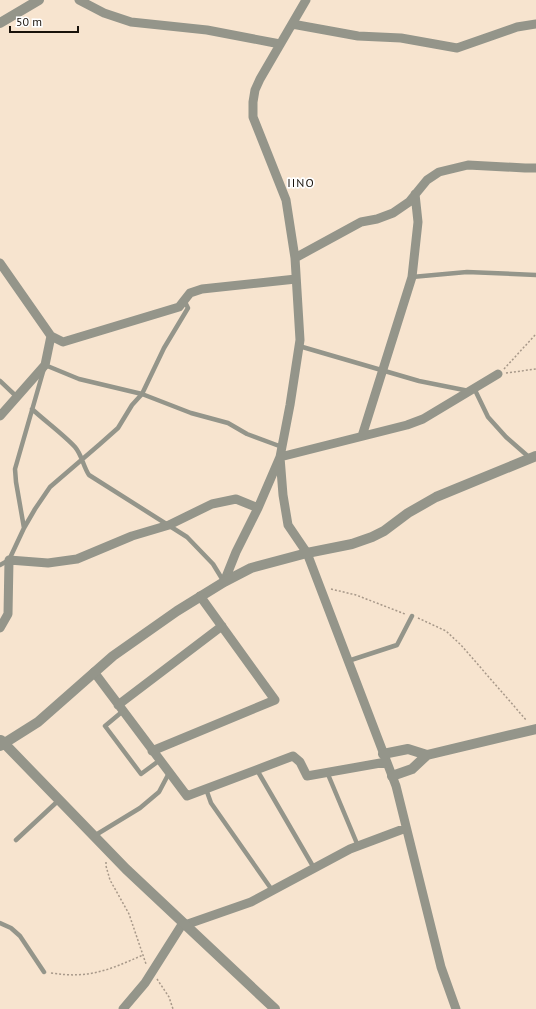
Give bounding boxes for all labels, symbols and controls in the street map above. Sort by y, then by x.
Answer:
scale bar [10,8,78,34]
text: 50 m [16,14,42,29]
district label: IINO [287,175,315,190]

